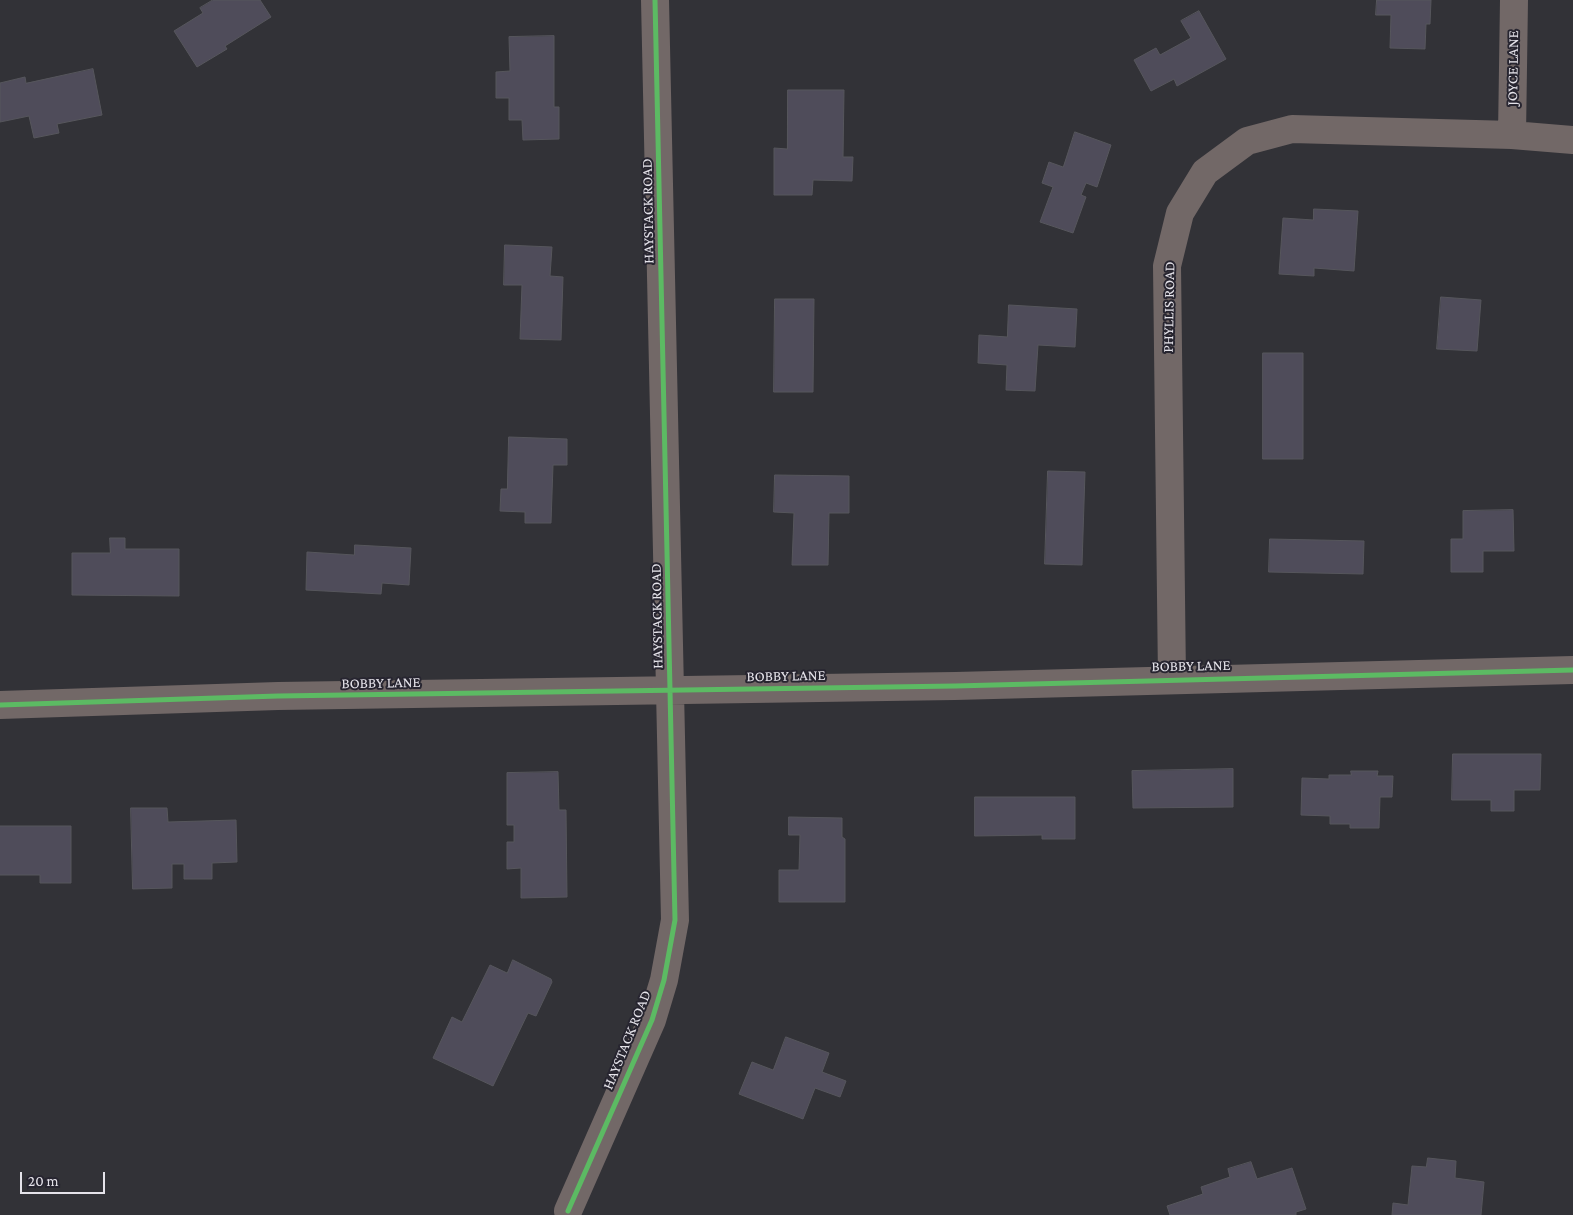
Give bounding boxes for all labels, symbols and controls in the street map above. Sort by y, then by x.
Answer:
street label: JOYCE LANE [1503,30,1523,106]
street label: HAYSTACK ROAD [638,158,658,264]
street label: PHYLLIS ROAD [1159,261,1179,353]
street label: HAYSTACK ROAD [647,563,667,669]
street label: BOBBY LANE [1151,656,1231,676]
street label: BOBBY LANE [746,666,826,686]
street label: BOBBY LANE [341,673,421,693]
street label: HAYSTACK ROAD [599,988,655,1092]
scale bar [22,1162,108,1194]
text: 20 m [28,1173,59,1189]

